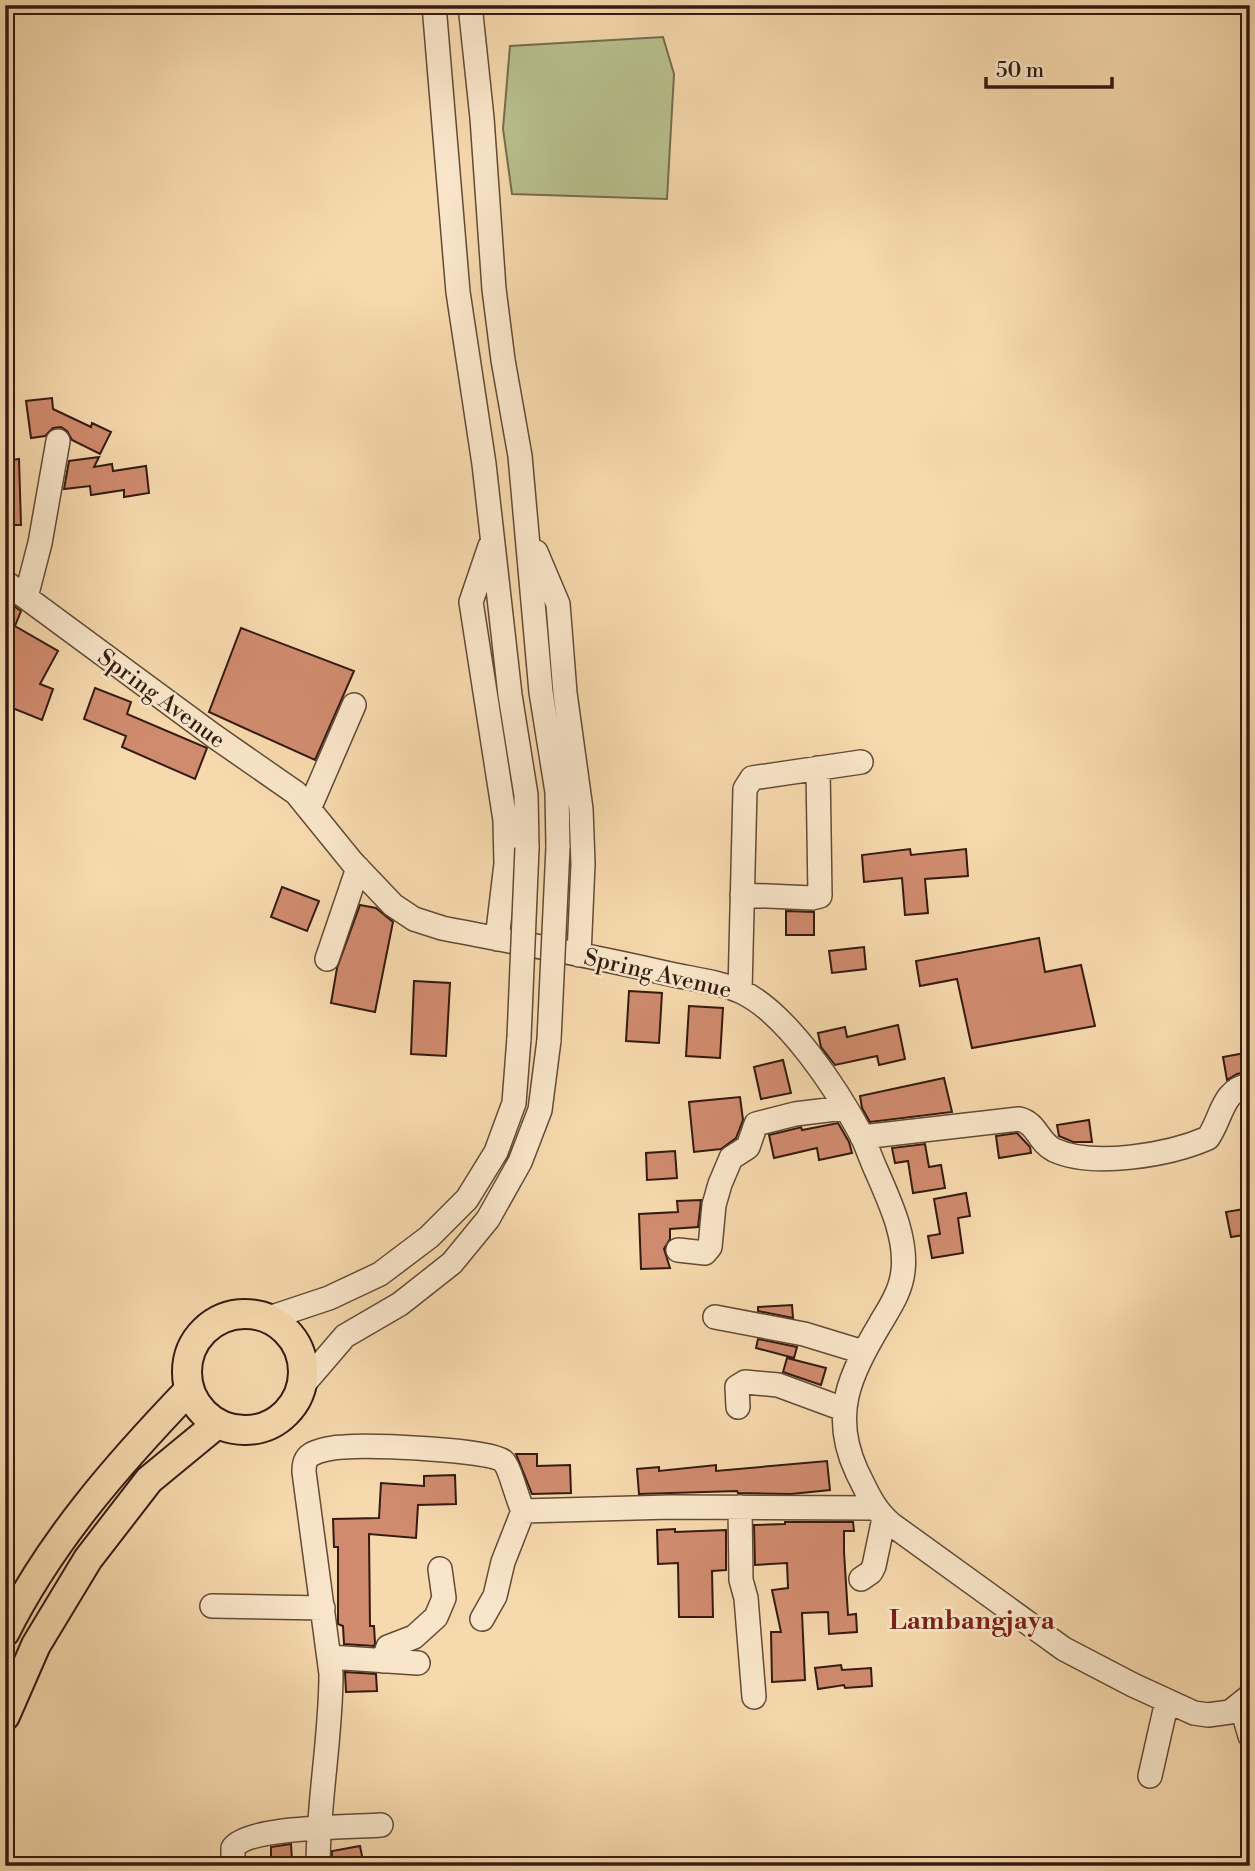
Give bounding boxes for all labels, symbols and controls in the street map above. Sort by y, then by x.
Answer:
scale bar [986,46,1112,90]
text: 50 m [996,58,1044,84]
street label: Spring Avenue [92,643,231,754]
street label: Spring Avenue [581,943,734,1005]
district label: Lambangjaya [889,1605,1056,1637]

